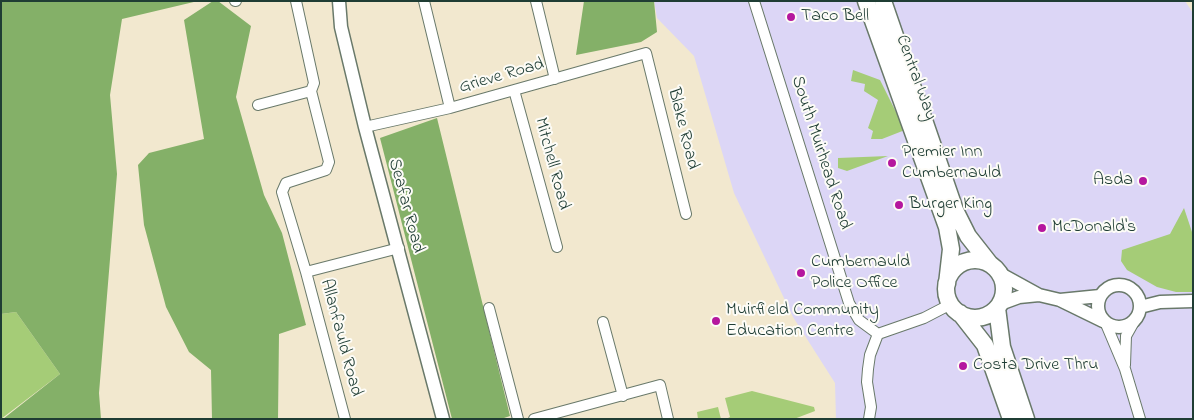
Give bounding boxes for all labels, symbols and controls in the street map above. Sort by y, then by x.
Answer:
place label: Taco Bell [801,6,869,28]
marker: Taco Bell [785,11,797,23]
street label: Central Way [890,32,940,124]
street label: Grieve Road [457,55,547,99]
street label: South Muirhead Road [785,73,855,233]
street label: Blake Road [661,86,703,172]
street label: Mitchell Road [528,116,574,212]
place label: Premier Inn Cumbernauld [902,142,1001,184]
street label: Seafar Road [382,157,428,255]
marker: Premier Inn Cumbernauld [886,157,898,169]
place label: Asda [1093,170,1133,192]
marker: Asda [1137,175,1149,187]
place label: Burger King [909,194,992,216]
marker: Burger King [893,199,905,211]
place label: McDonald's [1052,217,1136,239]
marker: McDonald's [1036,222,1048,234]
place label: Cumbernauld Police Office [811,252,910,294]
marker: Cumbernauld Police Office [795,267,807,279]
street label: Allanfauld Road [314,277,366,399]
place label: Muirfield Community Education Centre [726,300,879,342]
marker: Muirfield Community Education Centre [710,315,722,327]
place label: Costa Drive Thru [973,355,1098,377]
marker: Costa Drive Thru [957,360,969,372]

